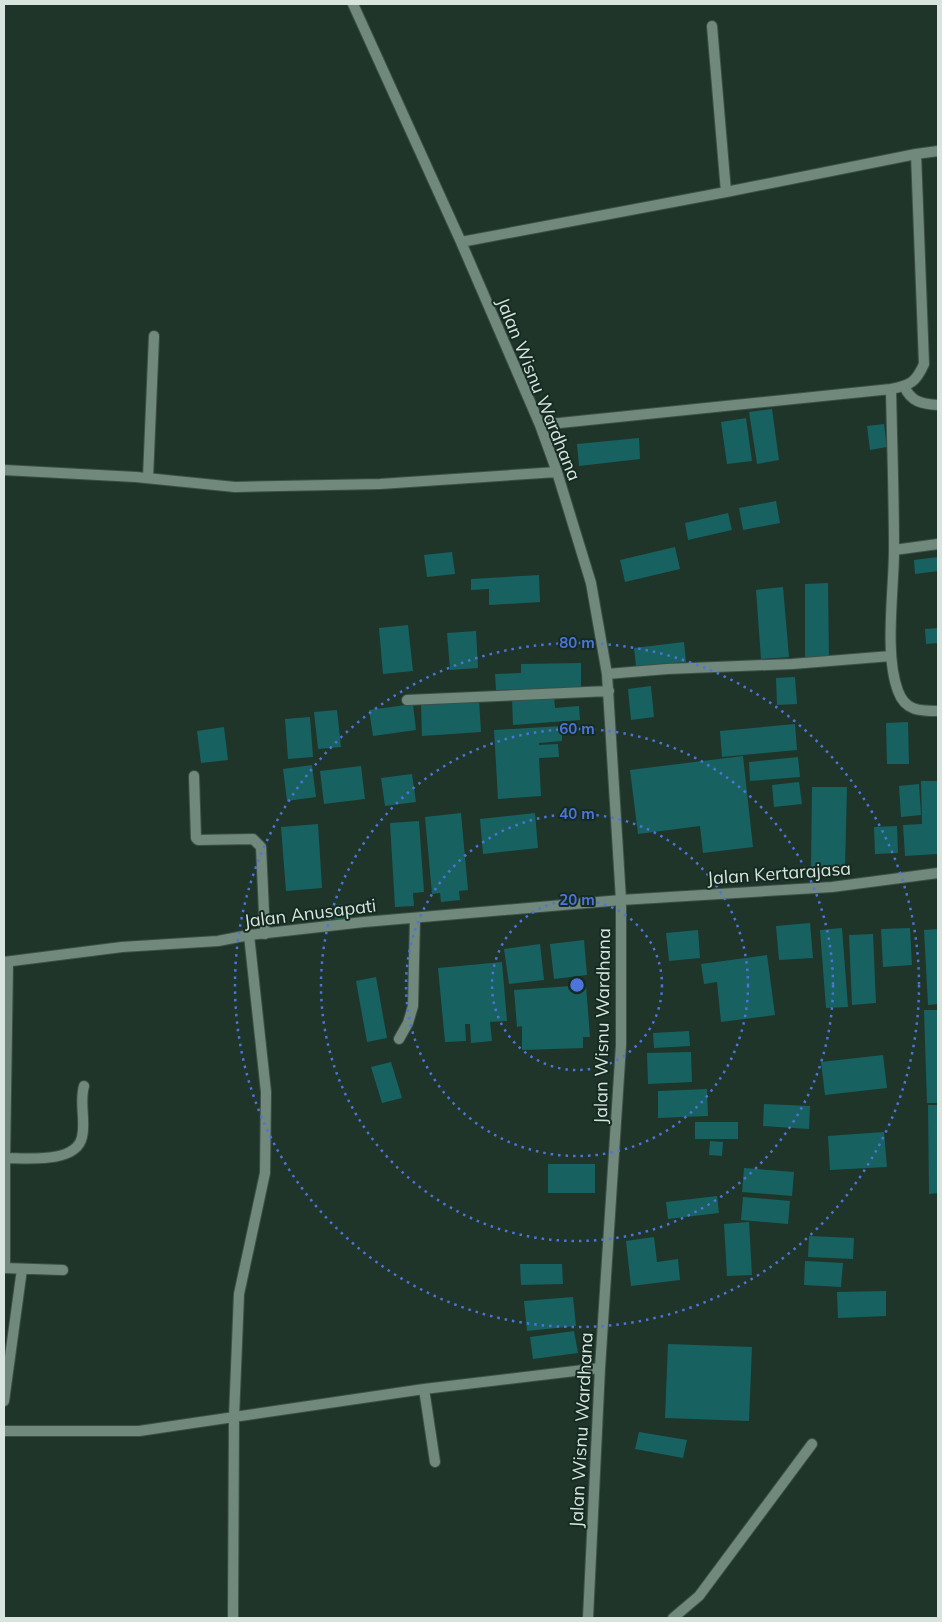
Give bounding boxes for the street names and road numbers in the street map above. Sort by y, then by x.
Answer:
street label: Jalan Wisnu Wardhana [492,294,586,484]
street label: Jalan Kertarajasa [706,856,852,890]
street label: Jalan Anusapati [243,893,377,933]
street label: Jalan Wisnu Wardhana [589,928,615,1124]
street label: Jalan Wisnu Wardhana [564,1332,598,1528]

